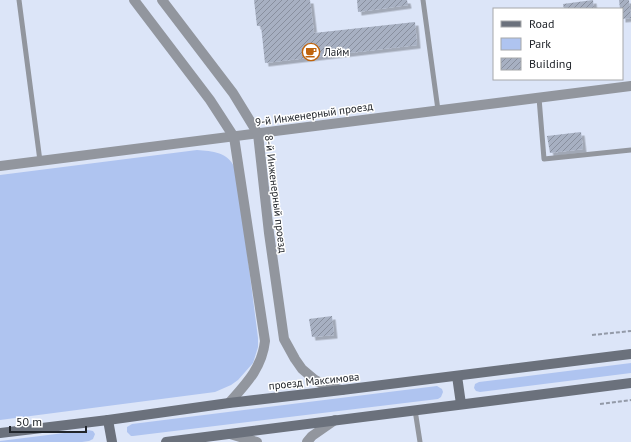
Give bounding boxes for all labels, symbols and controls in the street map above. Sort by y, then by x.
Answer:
legend [493,8,623,80]
text: Road [529,16,554,31]
text: Park [529,36,551,51]
cafe icon: Лайм [301,42,321,62]
place label: Лайм [323,45,349,59]
text: Building [529,56,572,71]
street label: 9-й Инженерный проезд [254,99,374,129]
street label: 8-й Инженерный проезд [262,134,290,254]
street label: проезд Максимова [268,369,360,393]
scale bar [10,408,86,434]
text: 50 m [16,414,42,429]

